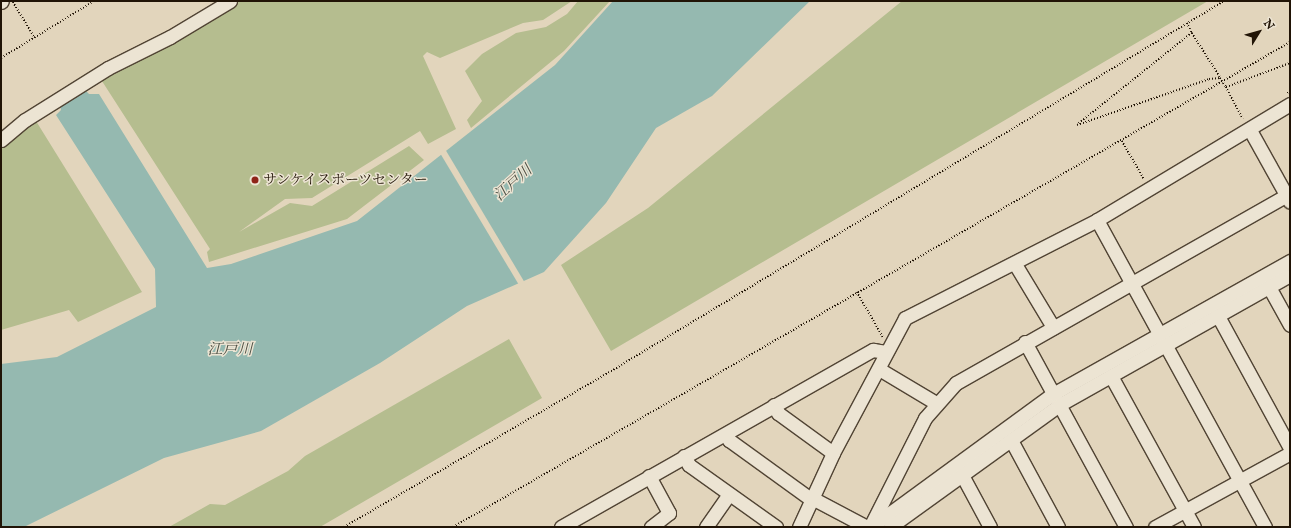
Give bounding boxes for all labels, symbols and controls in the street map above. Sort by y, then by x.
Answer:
north arrow [1239,12,1279,52]
text: N [1260,17,1277,33]
water label: 江戸川 [490,161,536,205]
place label: サンケイスポーツセンター [263,172,431,188]
marker: サンケイスポーツセンター [250,175,260,185]
water label: 江戸川 [208,341,252,359]

